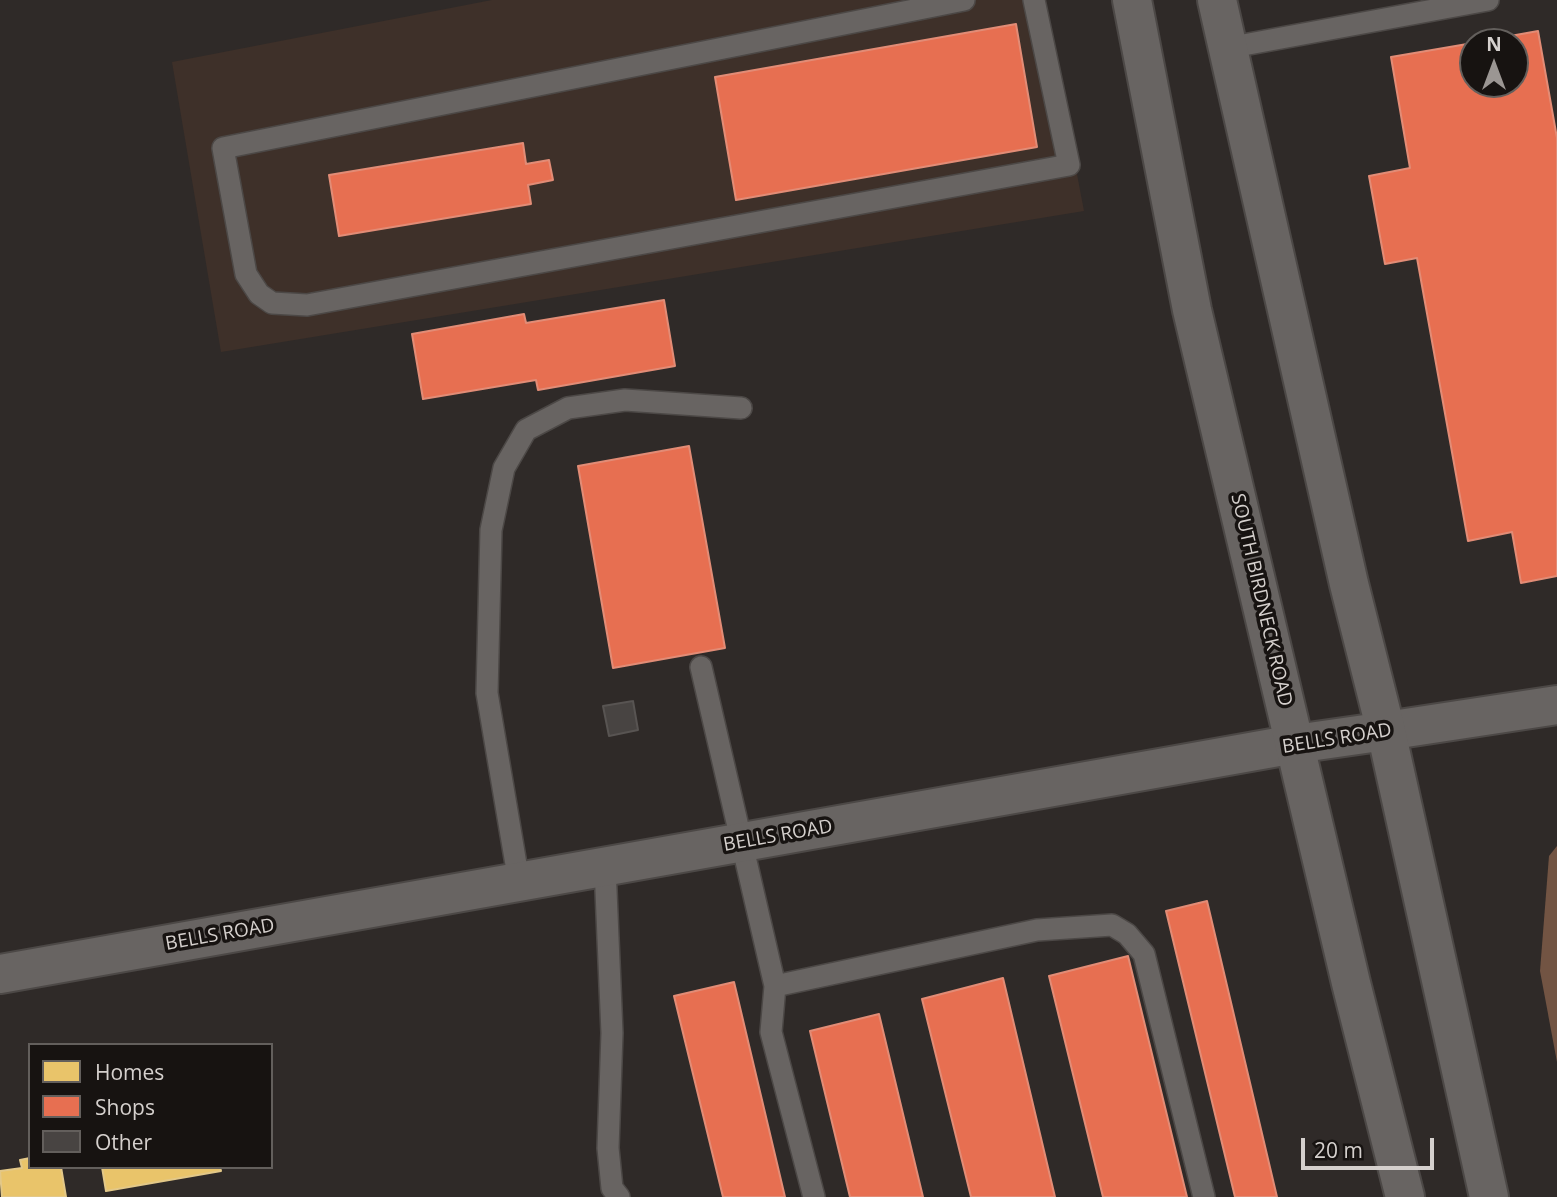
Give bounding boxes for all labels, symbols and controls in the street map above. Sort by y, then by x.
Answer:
north arrow [1459,28,1529,98]
text: N [1486,31,1502,57]
street label: SOUTH BIRDNECK ROAD [1225,492,1297,708]
street label: BELLS ROAD [1281,719,1393,759]
street label: BELLS ROAD [722,815,834,857]
street label: BELLS ROAD [164,914,276,956]
legend [28,1043,273,1169]
text: Homes [95,1058,164,1086]
text: Shops [95,1093,155,1121]
scale bar [1305,1124,1438,1168]
text: Other [95,1128,152,1156]
text: 20 m [1314,1136,1363,1164]

